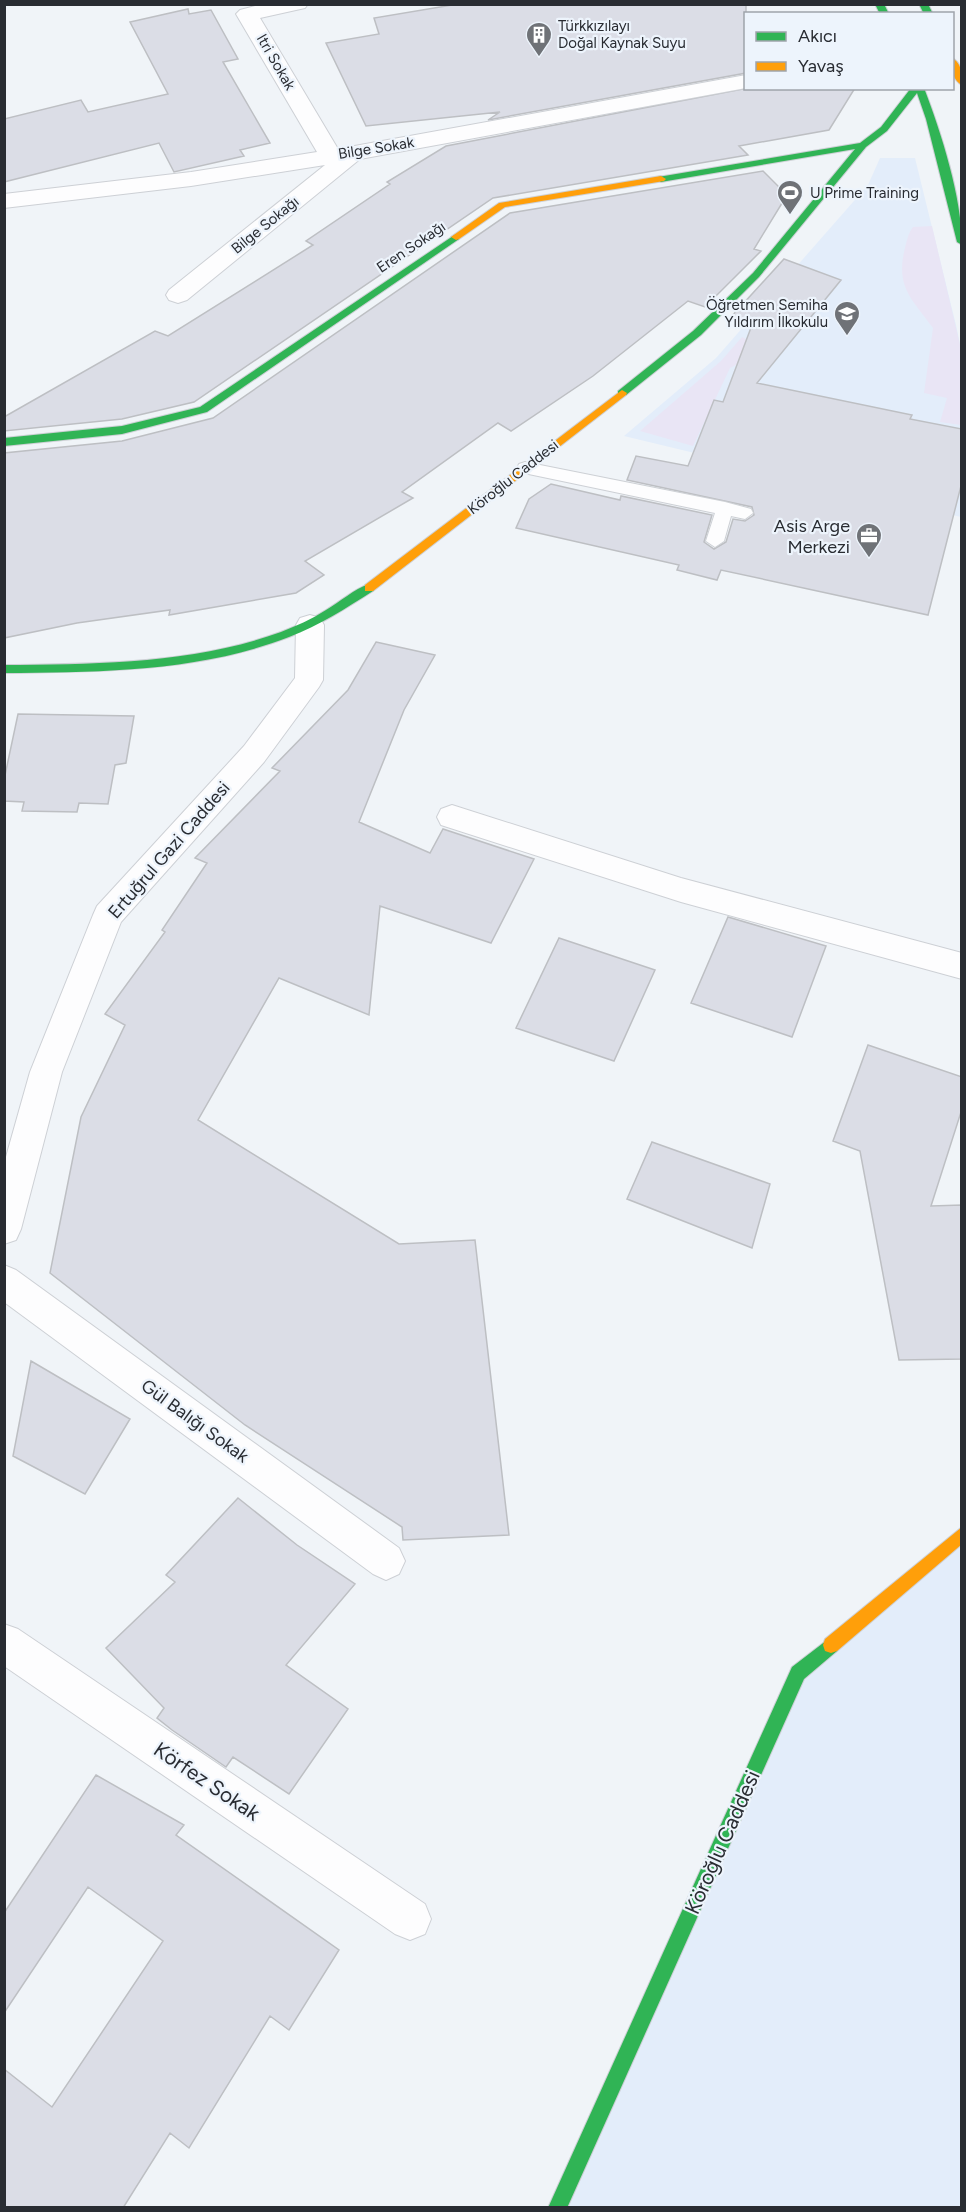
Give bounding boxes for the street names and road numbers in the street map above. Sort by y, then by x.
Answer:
street label: Itri Sokak [253,31,300,94]
street label: Bilge Sokak [337,133,416,163]
street label: Bilge Sokağı [228,192,302,258]
street label: Eren Sokağı [373,217,449,277]
street label: Köroğlu Caddesi [464,436,562,518]
street label: Ertuğrul Gazi Caddesi [103,777,235,923]
street label: Gül Balığı Sokak [137,1375,253,1468]
street label: Körfez Sokak [149,1736,265,1826]
street label: Köroğlu Caddesi [679,1766,765,1918]

